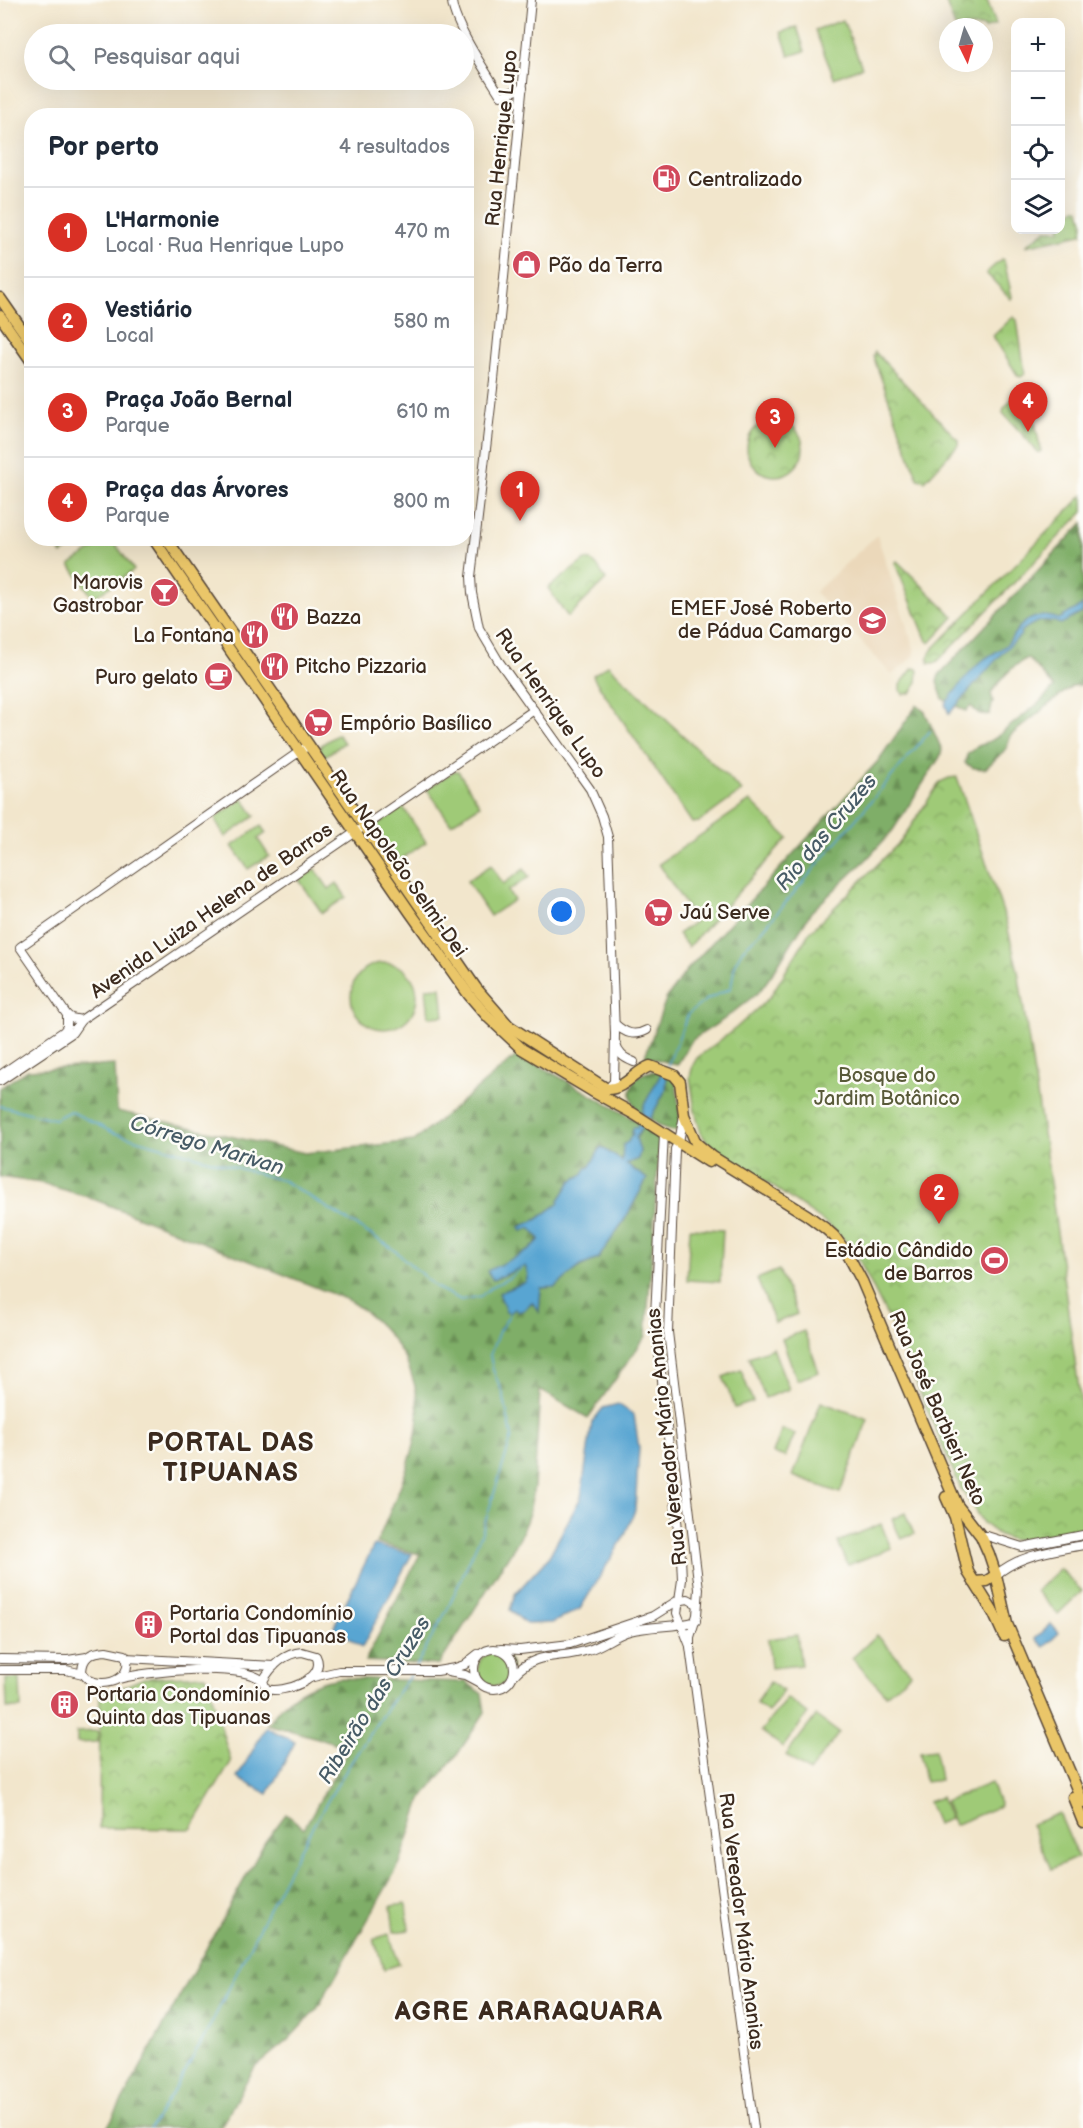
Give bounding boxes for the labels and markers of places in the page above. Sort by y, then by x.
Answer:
fuel station icon: Centralizado [651,163,683,195]
place label: Centralizado [688,168,802,192]
shop icon: Pão da Terra [511,249,543,281]
place label: Pão da Terra [548,254,663,278]
pin: 4 [1008,382,1048,432]
pin: 3 [756,398,794,448]
pin: 1 [500,472,540,521]
place label: Marovis Gastrobar [53,571,144,618]
bar icon: Marovis Gastrobar [148,577,180,609]
place label: EMEF José Roberto de Pádua Camargo [670,597,852,644]
restaurant icon: Bazza [269,601,301,633]
school or university icon: EMEF José Roberto de Pádua Camargo [857,604,889,636]
place label: Bazza [306,606,361,630]
restaurant icon: La Fontana [239,619,271,651]
place label: La Fontana [133,624,234,648]
restaurant icon: Pitcho Pizzaria [258,650,290,682]
place label: Pitcho Pizzaria [295,655,427,679]
cafe icon: Puro gelato [203,661,235,693]
place label: Puro gelato [95,666,198,690]
supermarket icon: Empório Basílico [303,707,335,739]
place label: Empório Basílico [340,712,492,736]
supermarket icon: Jaú Serve [643,896,675,928]
place label: Jaú Serve [680,901,770,925]
pin: 2 [920,1174,958,1224]
place label: Estádio Cândido de Barros [824,1239,973,1286]
sports icon: Estádio Cândido de Barros [978,1245,1010,1277]
place label: Portaria Condomínio Portal das Tipuanas [169,1602,353,1649]
building icon: Portaria Condomínio Portal das Tipuanas [132,1609,164,1641]
place label: Portaria Condomínio Quinta das Tipuanas [86,1683,271,1730]
building icon: Portaria Condomínio Quinta das Tipuanas [49,1689,81,1721]

